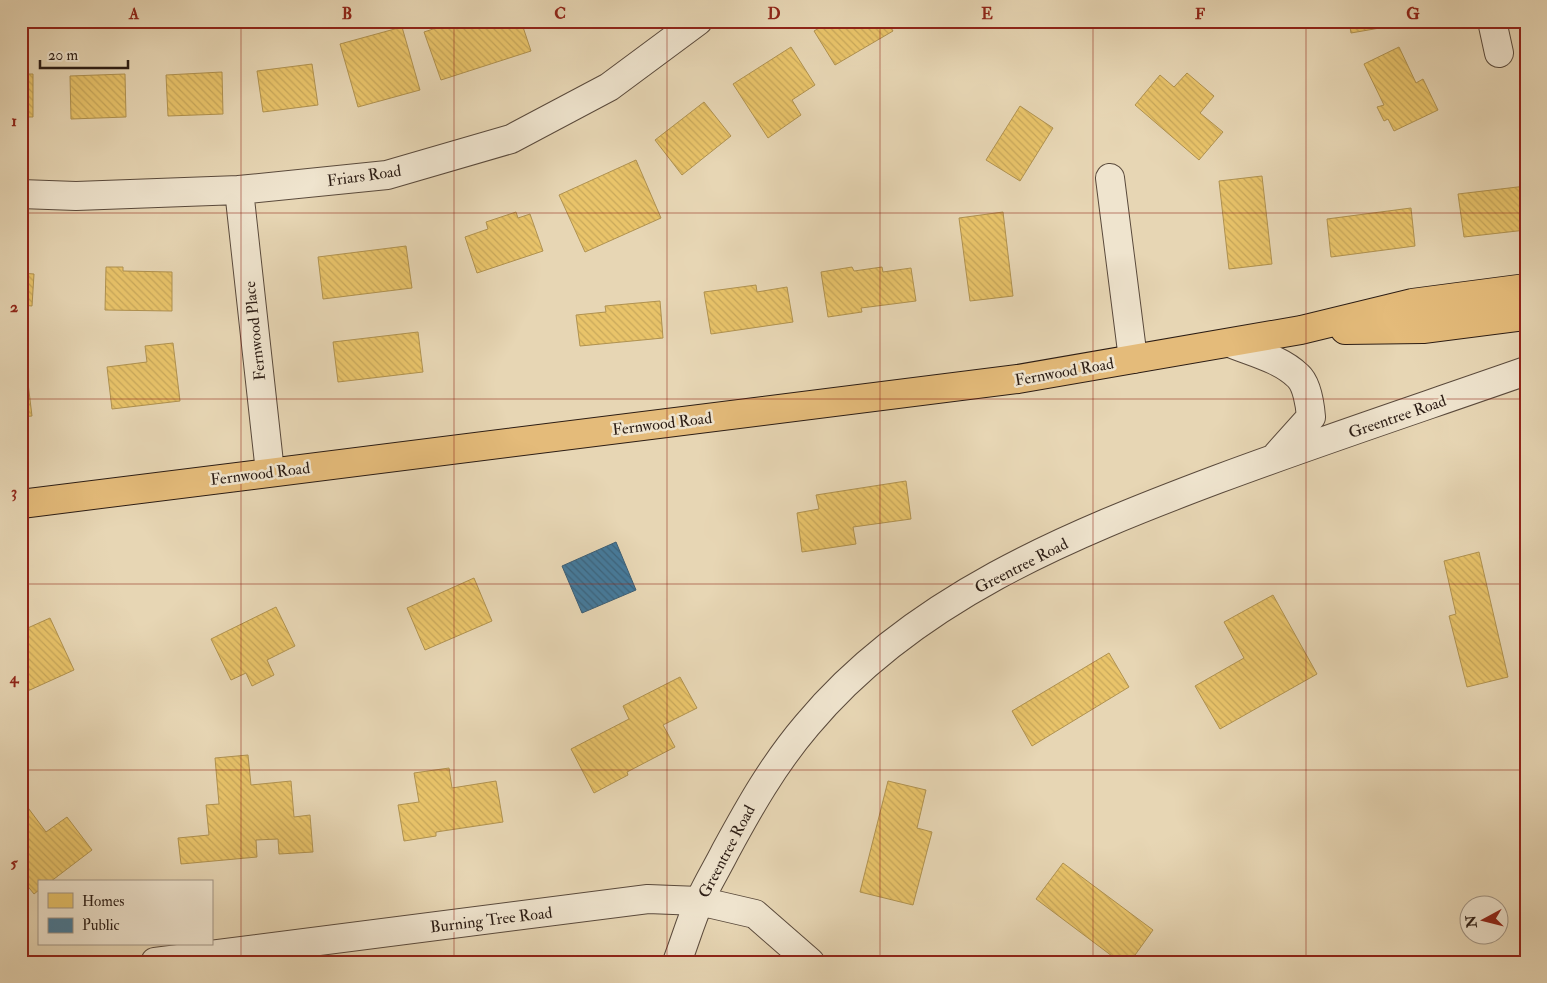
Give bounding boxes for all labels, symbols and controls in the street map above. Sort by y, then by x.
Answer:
text: A [128,4,140,24]
text: B [342,4,352,24]
text: C [554,4,566,24]
text: D [767,4,781,24]
text: E [981,4,993,24]
text: F [1195,4,1205,24]
text: G [1406,4,1420,24]
scale bar [40,38,128,70]
text: 20 m [48,46,78,65]
text: 1 [11,111,17,131]
street label: Friars Road [326,161,403,191]
street label: Fernwood Place [240,280,270,382]
text: 2 [10,297,18,317]
street label: Fernwood Road [1013,353,1115,391]
street label: Greentree Road [1346,391,1449,443]
street label: Fernwood Road [611,408,713,440]
street label: Fernwood Road [209,458,311,490]
text: 3 [11,482,17,502]
street label: Greentree Road [971,534,1072,598]
text: 4 [9,668,20,688]
street label: Greentree Road [694,802,760,901]
text: 5 [10,853,18,873]
legend [38,880,212,946]
text: Homes [82,892,124,911]
north arrow [1460,896,1510,946]
street label: Burning Tree Road [429,903,553,937]
text: N [1462,914,1481,930]
text: Public [82,916,120,935]

